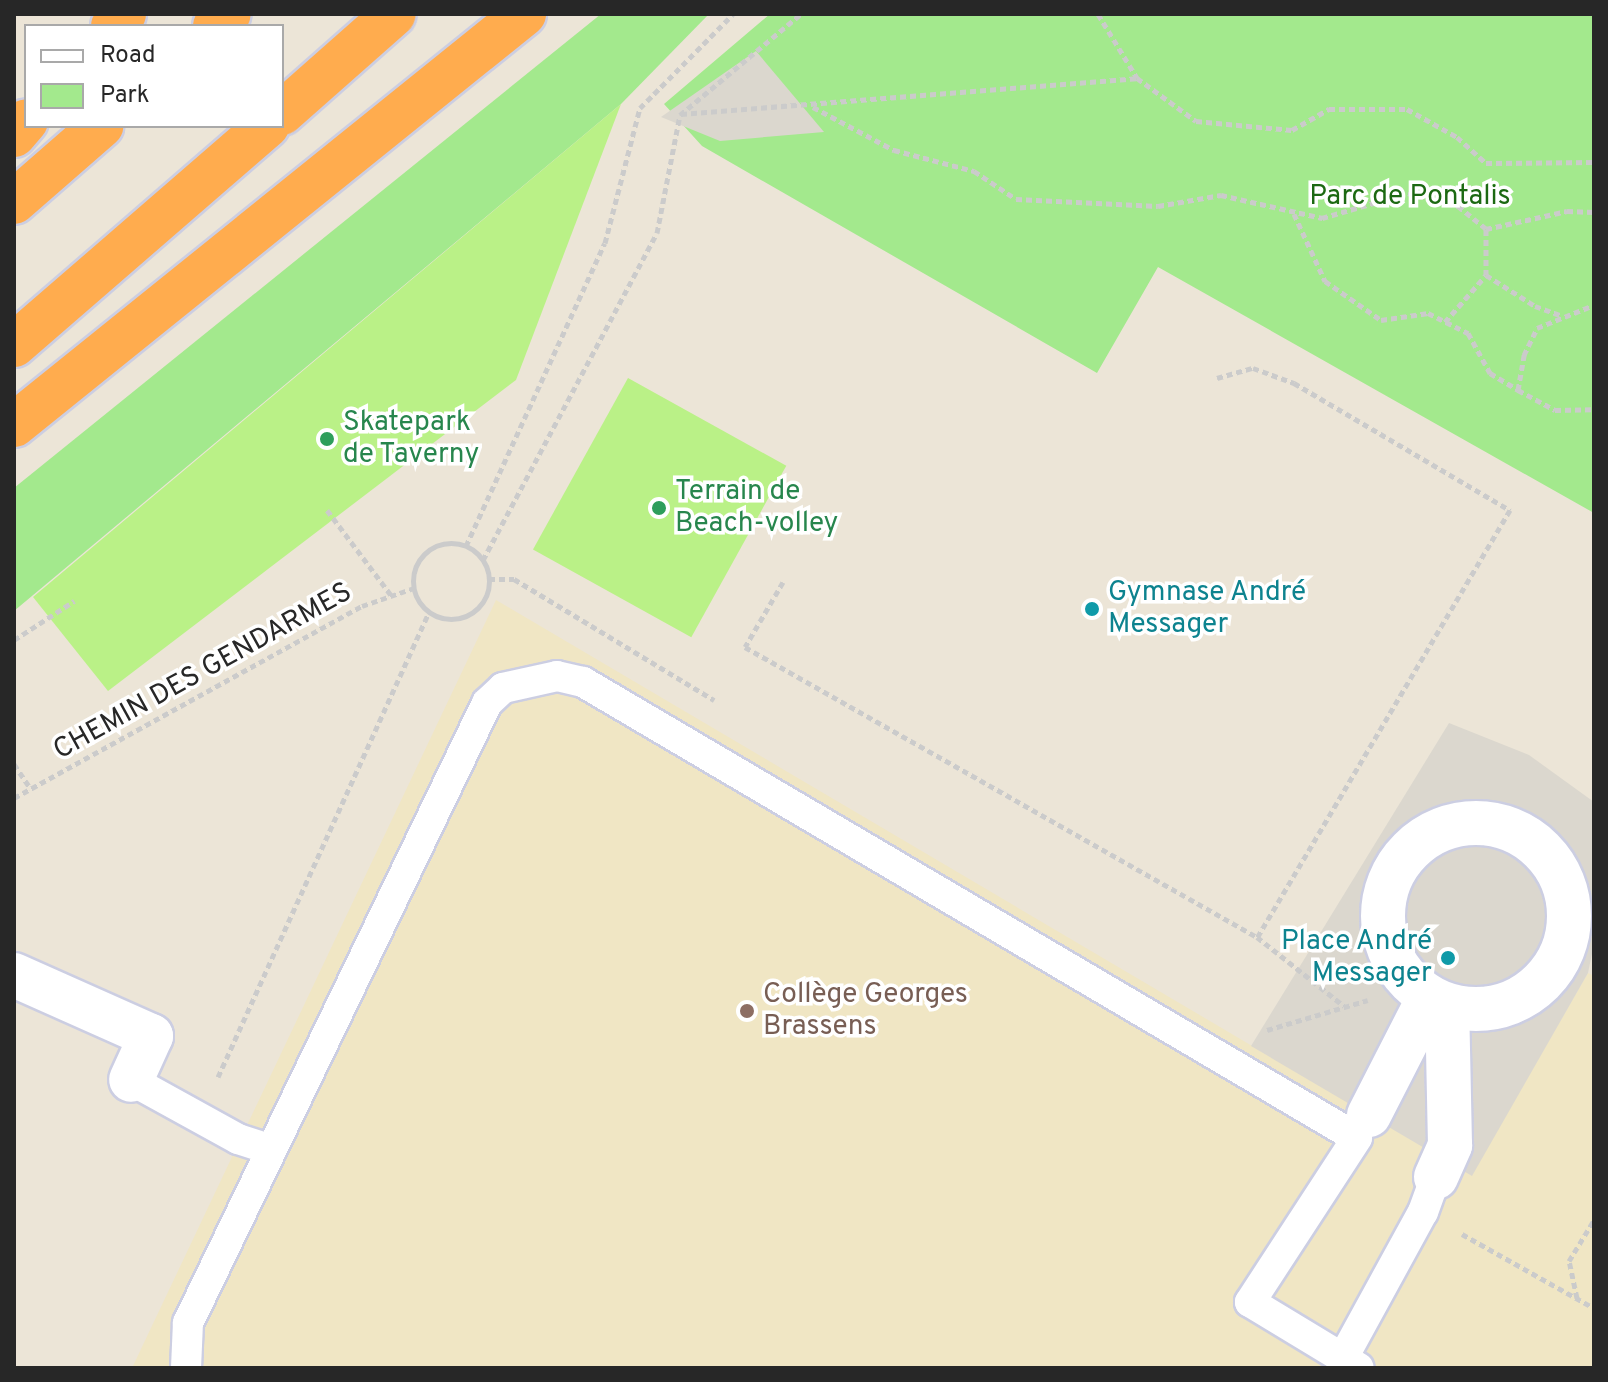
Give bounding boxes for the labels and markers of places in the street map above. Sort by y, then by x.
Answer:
place label: Skatepark de Taverny [343,406,480,472]
marker: Skatepark de Taverny [318,430,336,448]
place label: Terrain de Beach-volley [675,475,838,541]
marker: Terrain de Beach-volley [650,499,668,517]
place label: Gymnase André Messager [1108,576,1307,642]
marker: Gymnase André Messager [1083,600,1101,618]
place label: Place André Messager [1280,925,1432,991]
marker: Place André Messager [1439,949,1457,967]
place label: Collège Georges Brassens [763,978,968,1044]
marker: Collège Georges Brassens [738,1002,756,1020]

